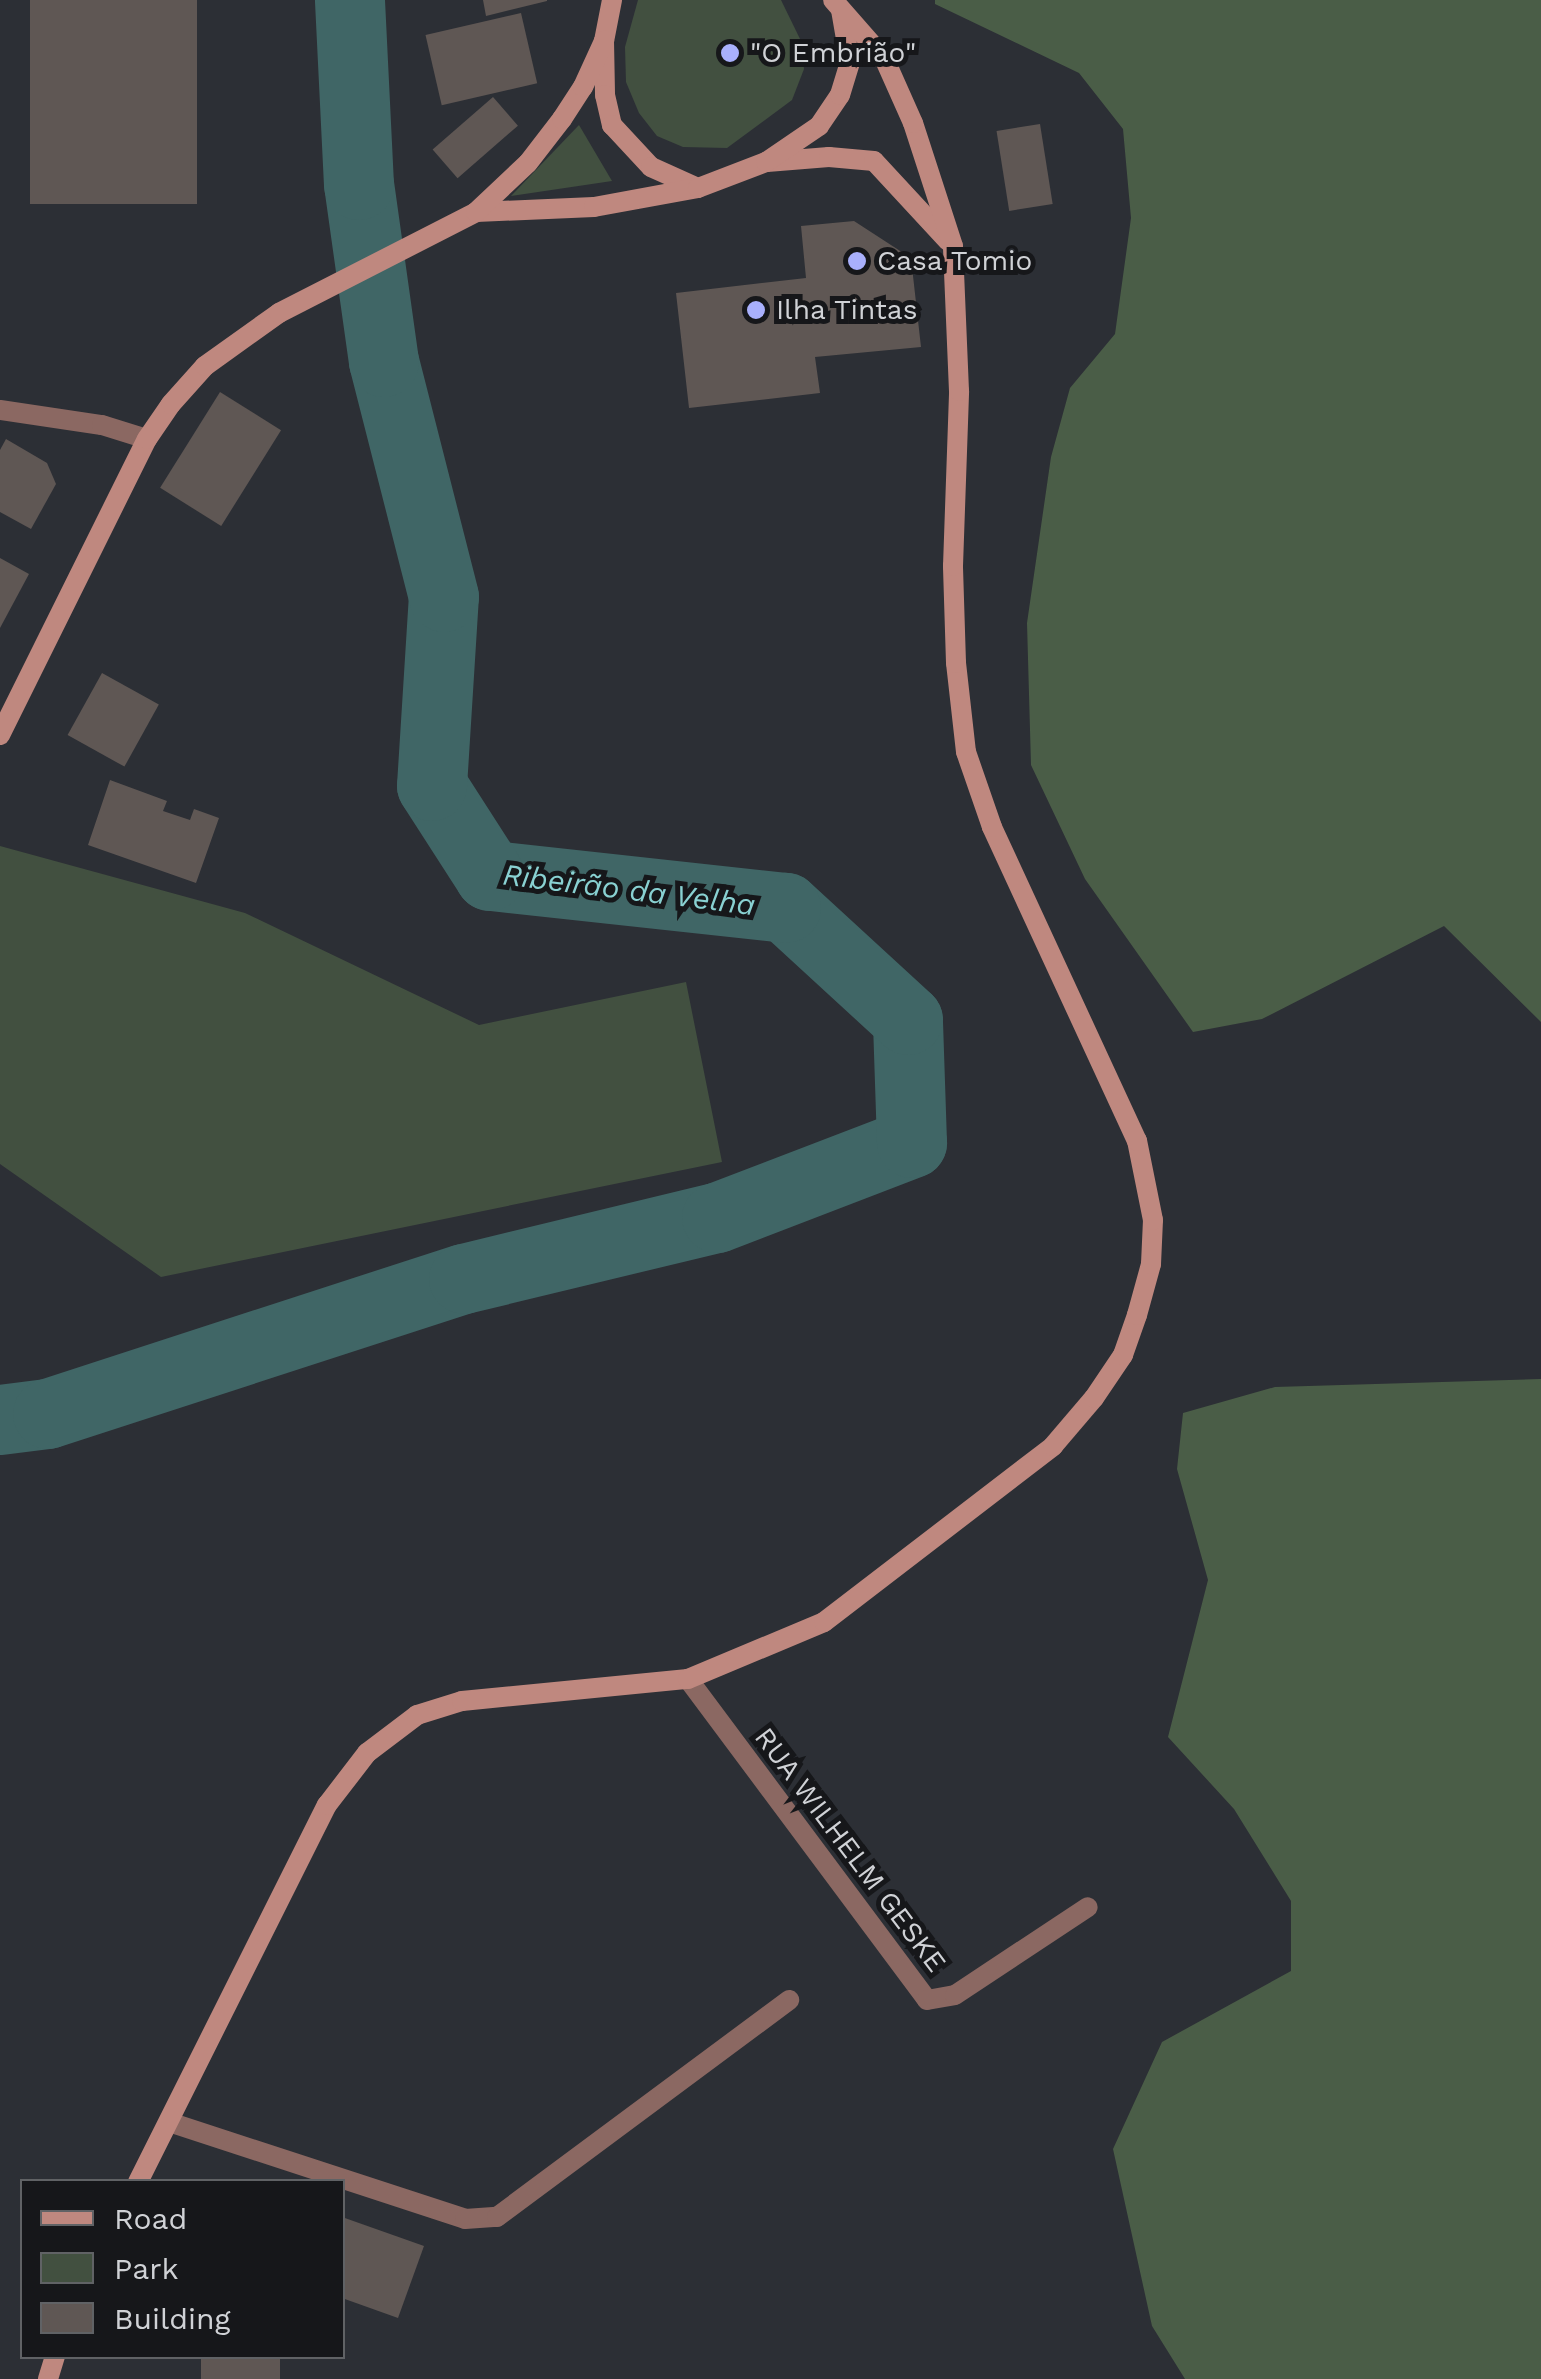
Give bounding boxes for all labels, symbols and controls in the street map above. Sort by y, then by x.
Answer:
place label: "O Embrião" [750,36,916,70]
marker: "O Embrião" [719,42,741,64]
place label: Casa Tomio [877,244,1034,278]
marker: Casa Tomio [846,250,868,272]
place label: Ilha Tintas [776,293,919,327]
marker: Ilha Tintas [745,299,767,321]
water label: Ribeirão da Velha [500,857,758,923]
street label: RUA WILHELM GESKE [747,1721,953,1979]
legend [20,2179,345,2359]
text: Road [114,2201,187,2236]
text: Park [114,2251,179,2286]
text: Building [114,2301,231,2336]

